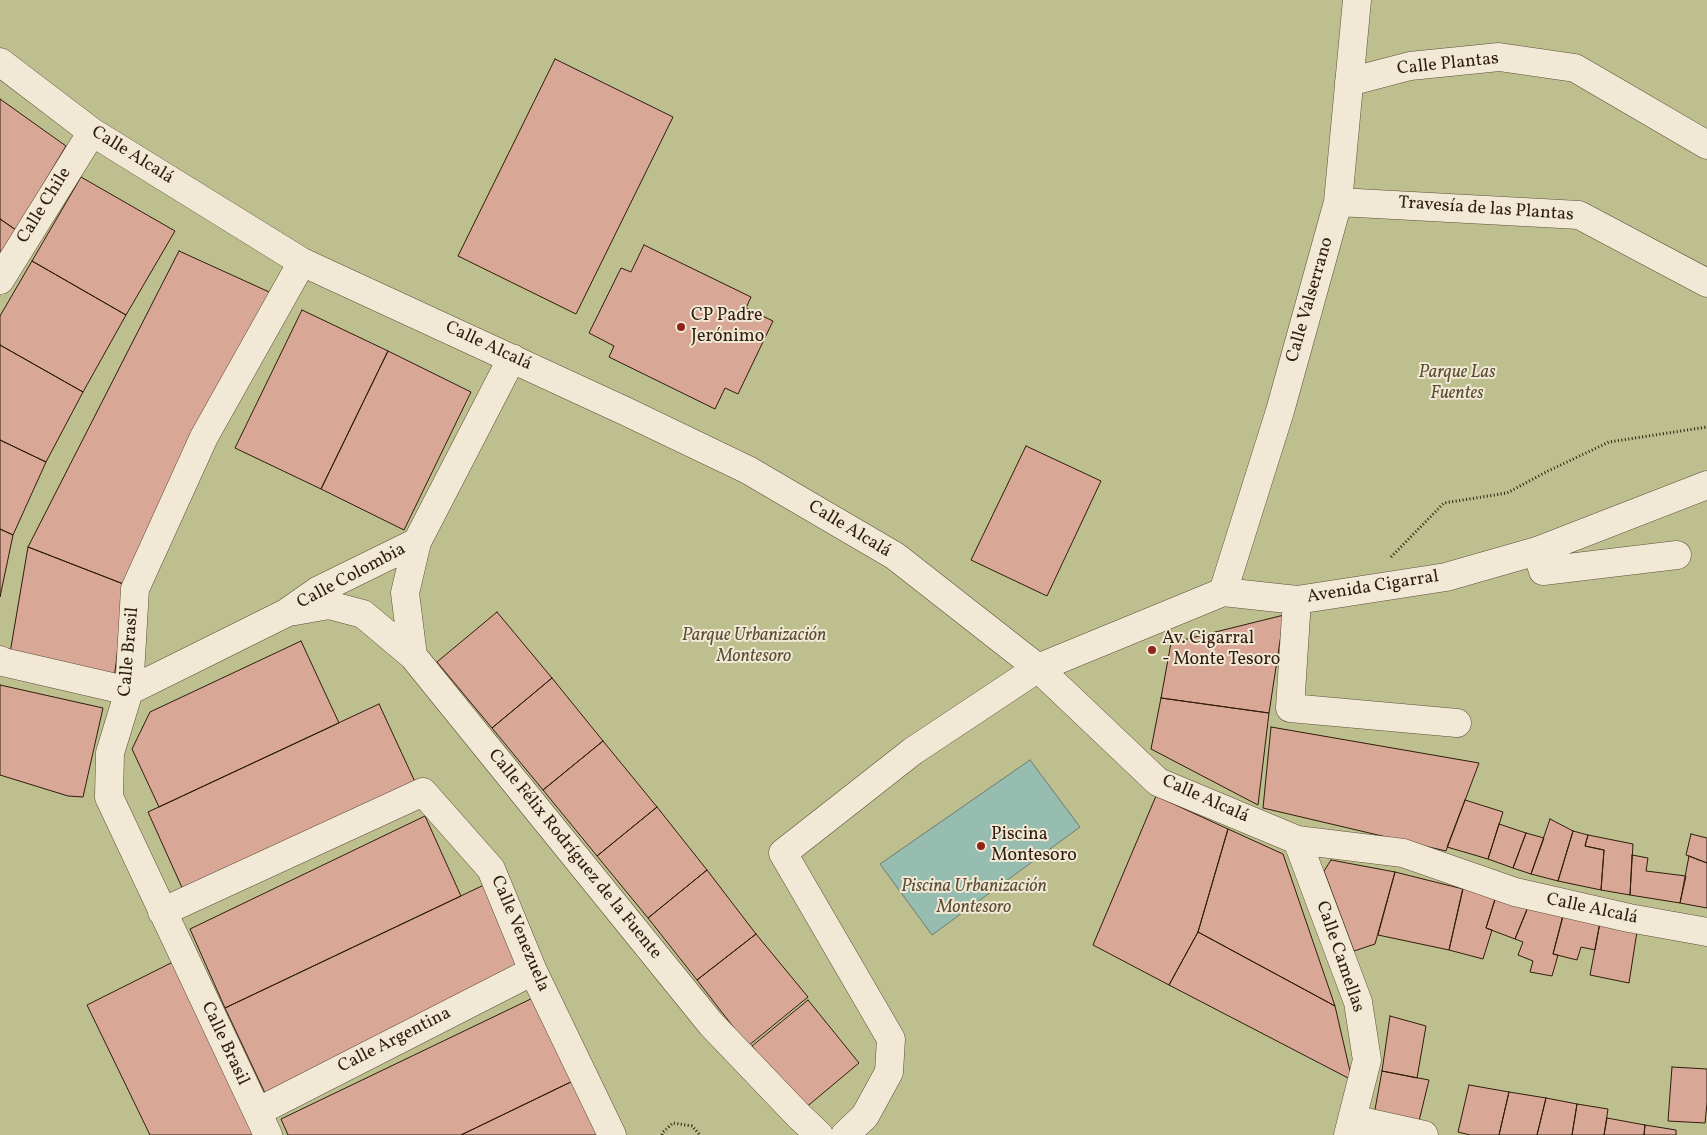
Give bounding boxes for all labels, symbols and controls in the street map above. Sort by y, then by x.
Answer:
street label: Calle Plantas [1396,49,1500,81]
street label: Calle Alcalá [87,122,177,190]
street label: Calle Chile [13,164,77,248]
street label: Travesía de las Plantas [1398,193,1574,227]
street label: Calle Valserrano [1283,235,1339,365]
place label: CP Padre Jerónimo [691,306,764,348]
street label: Calle Alcalá [441,318,535,376]
marker: CP Padre Jerónimo [675,321,687,333]
park label: Parque Las Fuentes [1418,363,1496,406]
street label: Calle Alcalá [804,497,894,563]
street label: Calle Colombia [294,539,410,615]
street label: Avenida Cigarral [1306,567,1440,609]
street label: Calle Brasil [115,606,145,698]
park label: Parque Urbanización Montesoro [682,626,826,669]
place label: Av. Cigarral - Monte Tesoro [1162,629,1280,672]
marker: Av. Cigarral - Monte Tesoro [1146,644,1158,656]
street label: Calle Félix Rodríguez de la Fuente [482,746,666,964]
street label: Calle Alcalá [1158,771,1252,829]
place label: Piscina Montesoro [991,825,1077,868]
marker: Piscina Montesoro [975,840,987,852]
street label: Calle Venezuela [485,873,553,995]
park label: Piscina Urbanización Montesoro [901,877,1047,920]
street label: Calle Alcalá [1544,890,1640,930]
street label: Calle Camellas [1310,899,1368,1015]
street label: Calle Brasil [195,999,253,1089]
street label: Calle Argentina [335,1003,455,1079]

